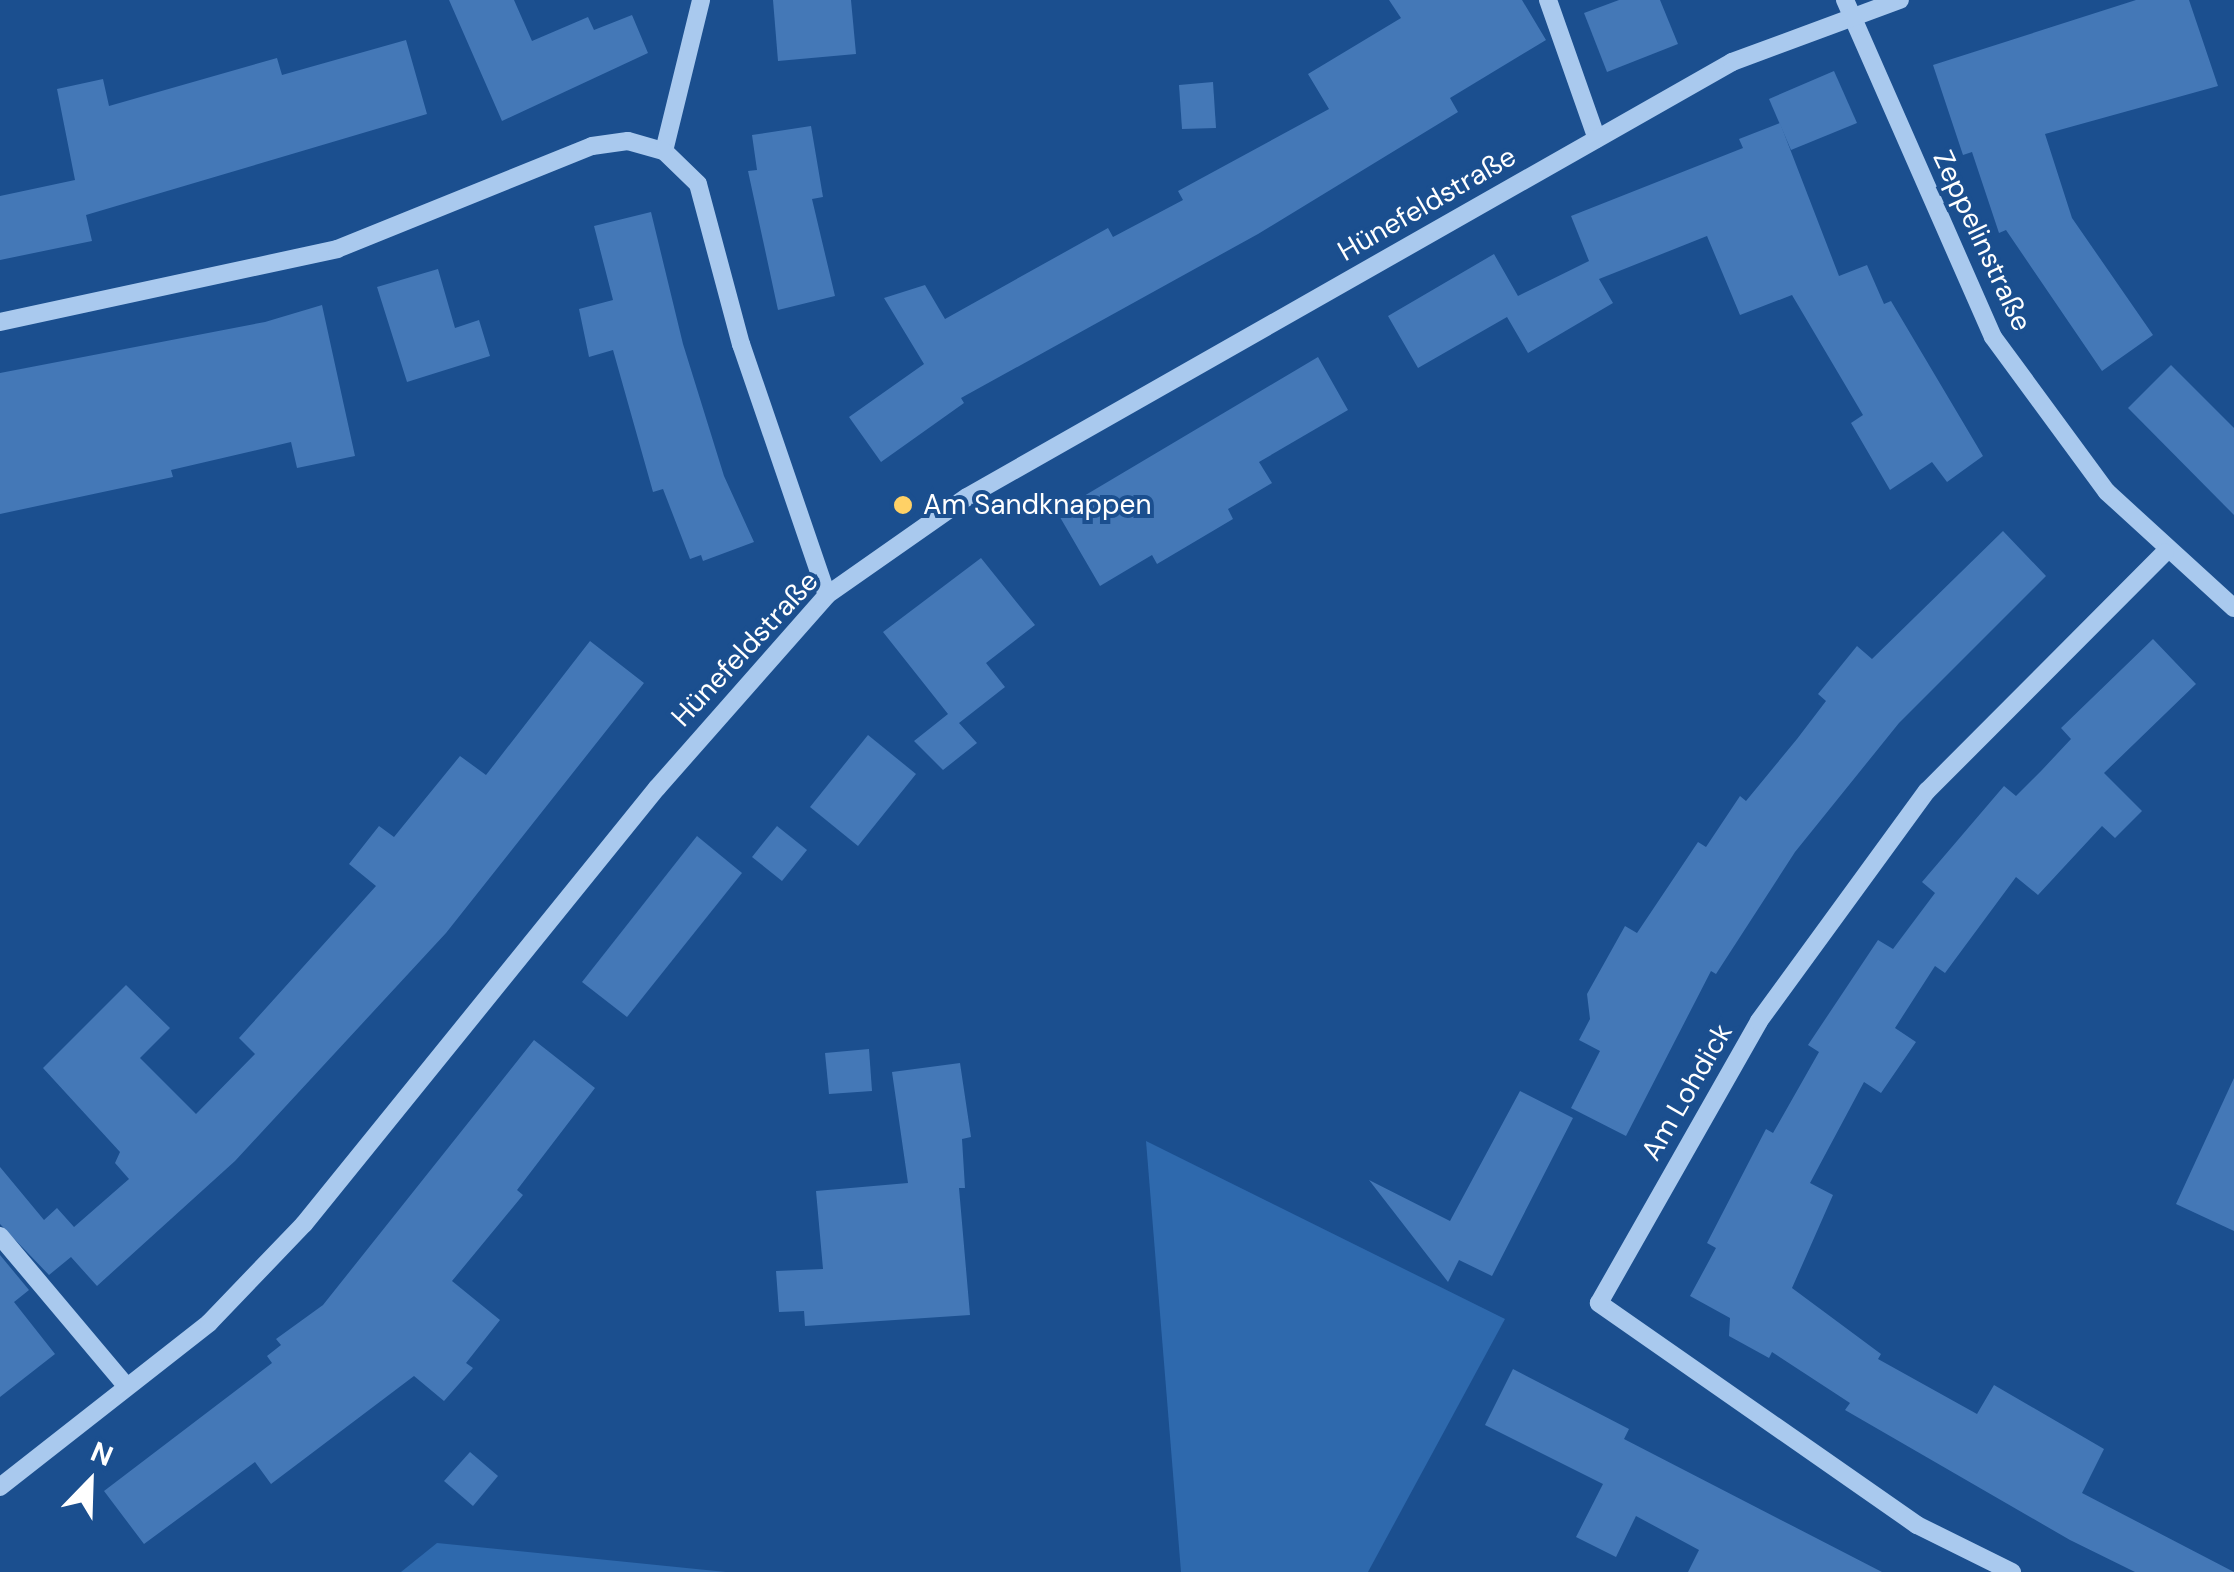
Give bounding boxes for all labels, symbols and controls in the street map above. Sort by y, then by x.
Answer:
street label: Hünefeldstraße [1332,140,1522,268]
street label: Zeppelinstraße [1926,146,2038,336]
place label: Am Sandknappen [923,488,1152,522]
marker: Am Sandknappen [892,494,914,516]
street label: Hünefeldstraße [665,564,825,734]
street label: Am Lohdick [1634,1018,1740,1166]
north arrow [40,1432,140,1532]
text: N [85,1433,119,1475]

